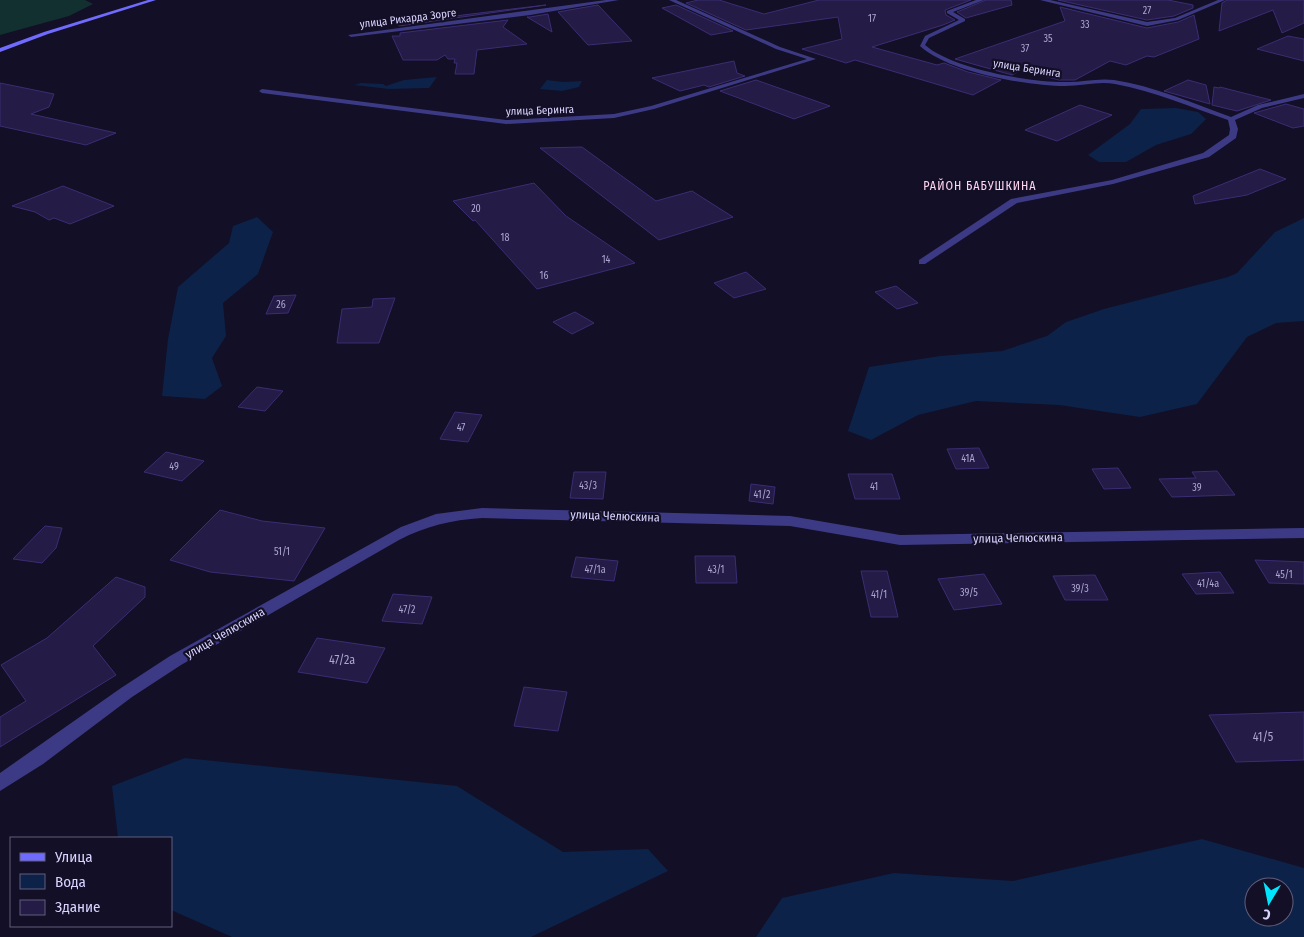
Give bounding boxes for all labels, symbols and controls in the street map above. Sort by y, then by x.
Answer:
house number: 27 [1143,5,1151,17]
street label: улица Рихарда Зорге [359,6,457,31]
house number: 17 [868,13,876,25]
house number: 33 [1080,19,1090,31]
house number: 35 [1043,33,1053,45]
house number: 37 [1021,43,1029,55]
street label: улица Беринга [992,57,1062,80]
street label: улица Беринга [506,103,574,118]
district label: РАЙОН БАБУШКИНА [923,178,1037,193]
house number: 20 [471,203,481,215]
house number: 18 [501,232,509,244]
house number: 14 [602,254,611,266]
house number: 16 [540,270,548,282]
house number: 26 [276,299,286,311]
house number: 47 [457,422,465,434]
house number: 41А [961,453,975,465]
house number: 49 [169,461,179,473]
house number: 43/3 [579,480,597,492]
house number: 41 [870,481,878,493]
house number: 39 [1192,482,1202,494]
house number: 41/2 [754,489,771,501]
street label: улица Челюскина [570,507,660,525]
street label: улица Челюскина [973,530,1063,546]
house number: 51/1 [274,546,290,558]
house number: 47/1а [584,564,606,576]
house number: 43/1 [708,564,725,576]
house number: 45/1 [1275,569,1293,581]
house number: 41/4а [1197,578,1219,590]
house number: 39/3 [1071,583,1089,595]
house number: 39/5 [960,587,978,599]
house number: 41/1 [871,589,887,601]
house number: 47/2 [399,604,416,616]
street label: улица Челюскина [183,605,267,661]
house number: 47/2а [329,653,355,667]
house number: 41/5 [1253,730,1274,744]
legend [10,837,172,927]
text: Улица [54,848,93,866]
text: Вода [55,873,86,891]
north arrow [1244,877,1294,927]
text: Здание [55,898,101,916]
text: С [1261,905,1272,923]

